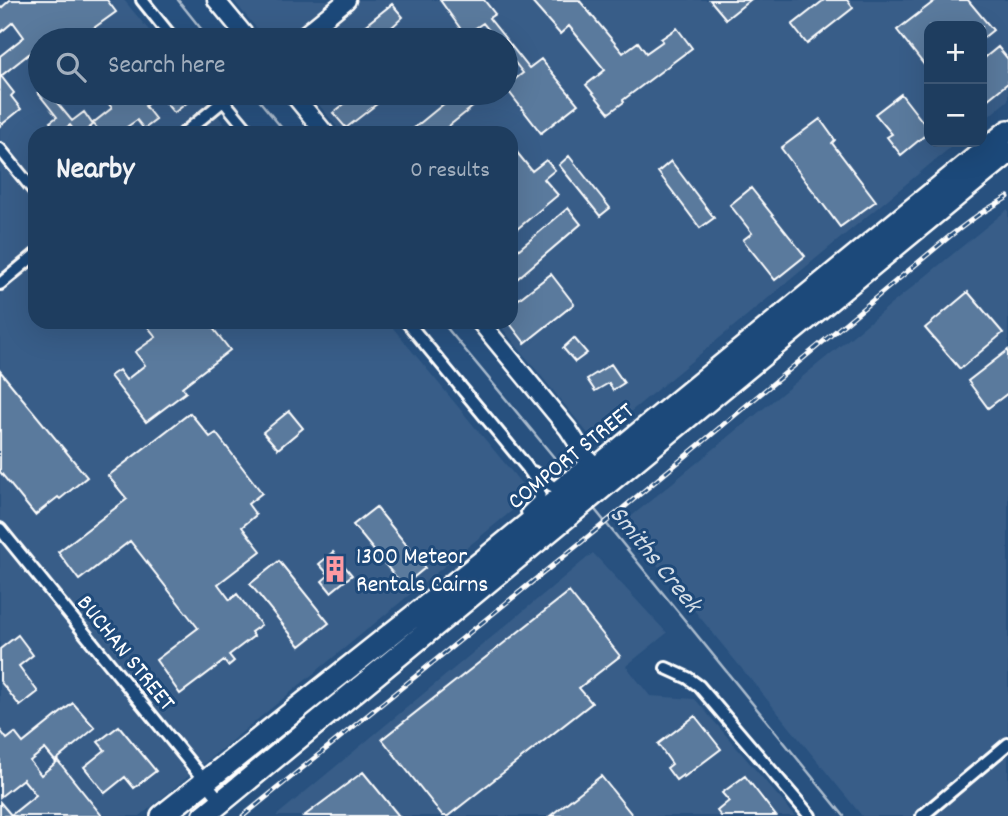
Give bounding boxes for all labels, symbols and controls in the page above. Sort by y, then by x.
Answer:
map controls [924,21,987,147]
button: + [924,21,987,84]
search box [28,28,518,105]
icon: search [52,48,90,86]
text: Search here [108,48,226,85]
button: − [924,84,987,147]
text: Nearby [56,150,134,193]
text: 0 results [410,155,490,188]
street label: COMPORT STREET [501,395,643,519]
water label: Smiths Creek [599,499,711,624]
place label: 1300 Meteor Rentals Cairns [356,541,488,603]
building icon: 1300 Meteor Rentals Cairns [320,554,350,584]
street label: BUCHAN STREET [67,588,182,720]

